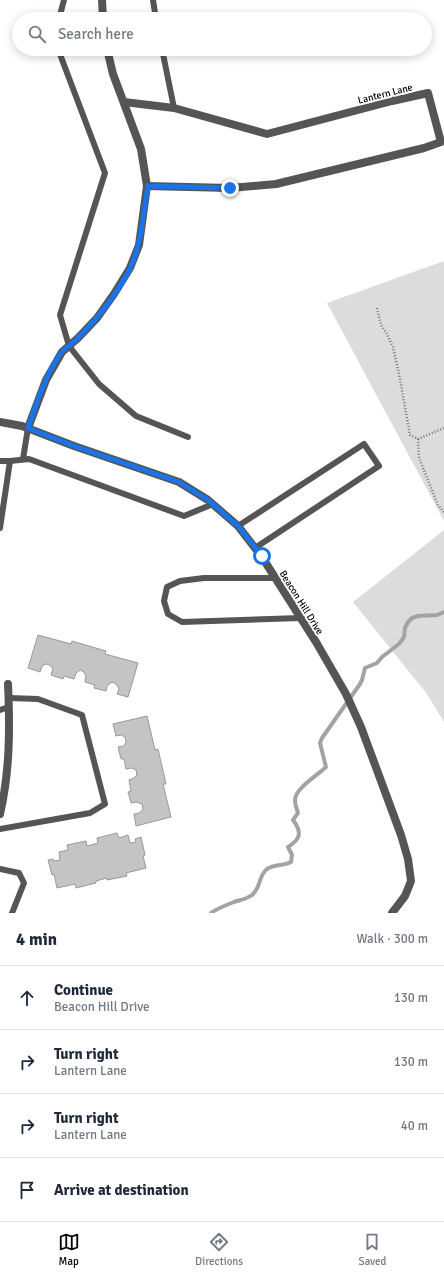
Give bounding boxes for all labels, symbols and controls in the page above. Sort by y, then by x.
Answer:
search box [12,12,432,56]
icon: search [26,23,48,45]
text: Search here [58,25,134,43]
street label: Lantern Lane [357,81,414,107]
route end [221,179,239,197]
route start [253,547,271,565]
street label: Beacon Hill Drive [277,568,326,637]
text: 4 min [16,929,57,950]
text: Walk · 300 m [357,931,428,947]
text: Continue [54,981,113,999]
icon: ahead [16,987,38,1009]
text: 130 m [394,990,428,1006]
text: Beacon Hill Drive [54,999,149,1015]
text: Turn right [54,1045,119,1063]
icon: right [16,1051,38,1073]
text: 130 m [394,1054,428,1070]
text: Lantern Lane [54,1063,127,1079]
text: Turn right [54,1109,119,1127]
icon: right [16,1115,38,1137]
text: 40 m [401,1118,428,1134]
text: Lantern Lane [54,1127,127,1143]
icon: arrive [16,1179,38,1201]
text: Arrive at destination [54,1181,189,1199]
tab: Map [58,1231,80,1268]
tab: Directions [195,1231,243,1268]
tab: Saved [359,1231,386,1268]

